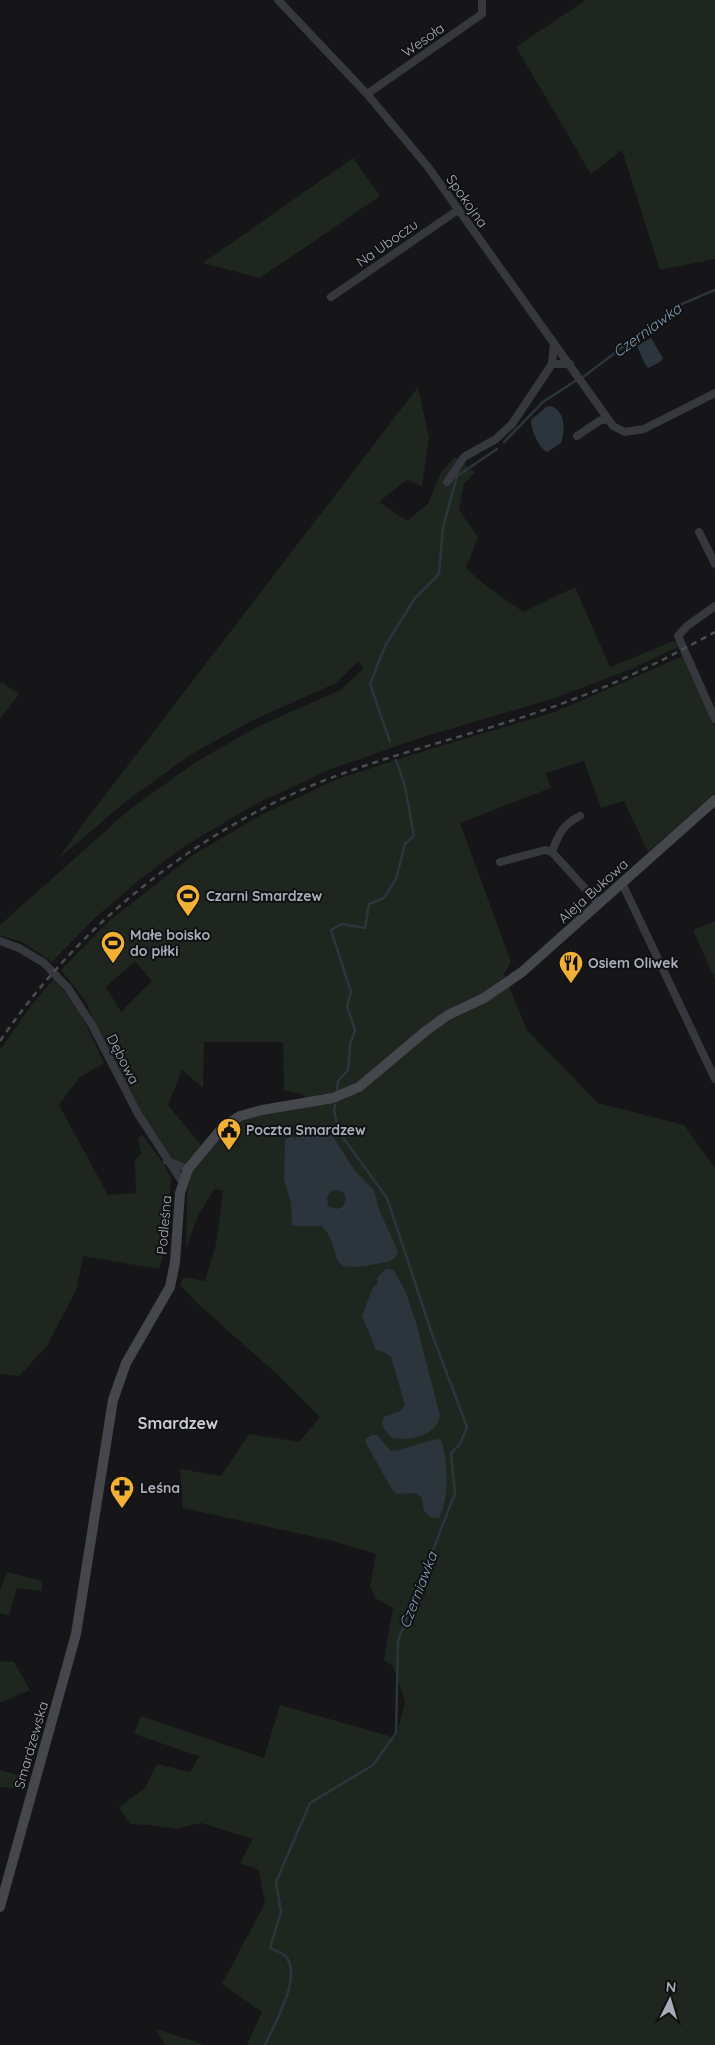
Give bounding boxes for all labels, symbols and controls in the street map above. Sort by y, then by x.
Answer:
street label: Wesoła [398,19,448,61]
street label: Spokojna [442,171,492,231]
street label: Na Uboczu [353,215,421,271]
water label: Czerniawka [609,298,686,361]
street label: Aleja Bukowa [554,855,632,927]
sports icon: Czarni Smardzew [175,883,201,917]
place label: Czarni Smardzew [206,887,323,905]
place label: Małe boisko do piłki [130,926,210,960]
sports icon: Małe boisko do piłki [100,930,126,964]
restaurant icon: Osiem Oliwek [558,950,584,984]
place label: Osiem Oliwek [588,954,678,972]
street label: Dębowa [103,1031,143,1087]
public building icon: Poczta Smardzew [216,1117,242,1151]
place label: Poczta Smardzew [246,1121,366,1139]
street label: Podleśna [152,1195,176,1255]
district label: Smardzew [138,1413,218,1433]
pharmacy icon: Leśna [109,1475,135,1509]
place label: Leśna [140,1479,180,1497]
water label: Czerniawka [395,1548,442,1631]
street label: Smardzewska [10,1699,52,1791]
north arrow [645,1975,695,2025]
text: N [665,1978,677,1996]

